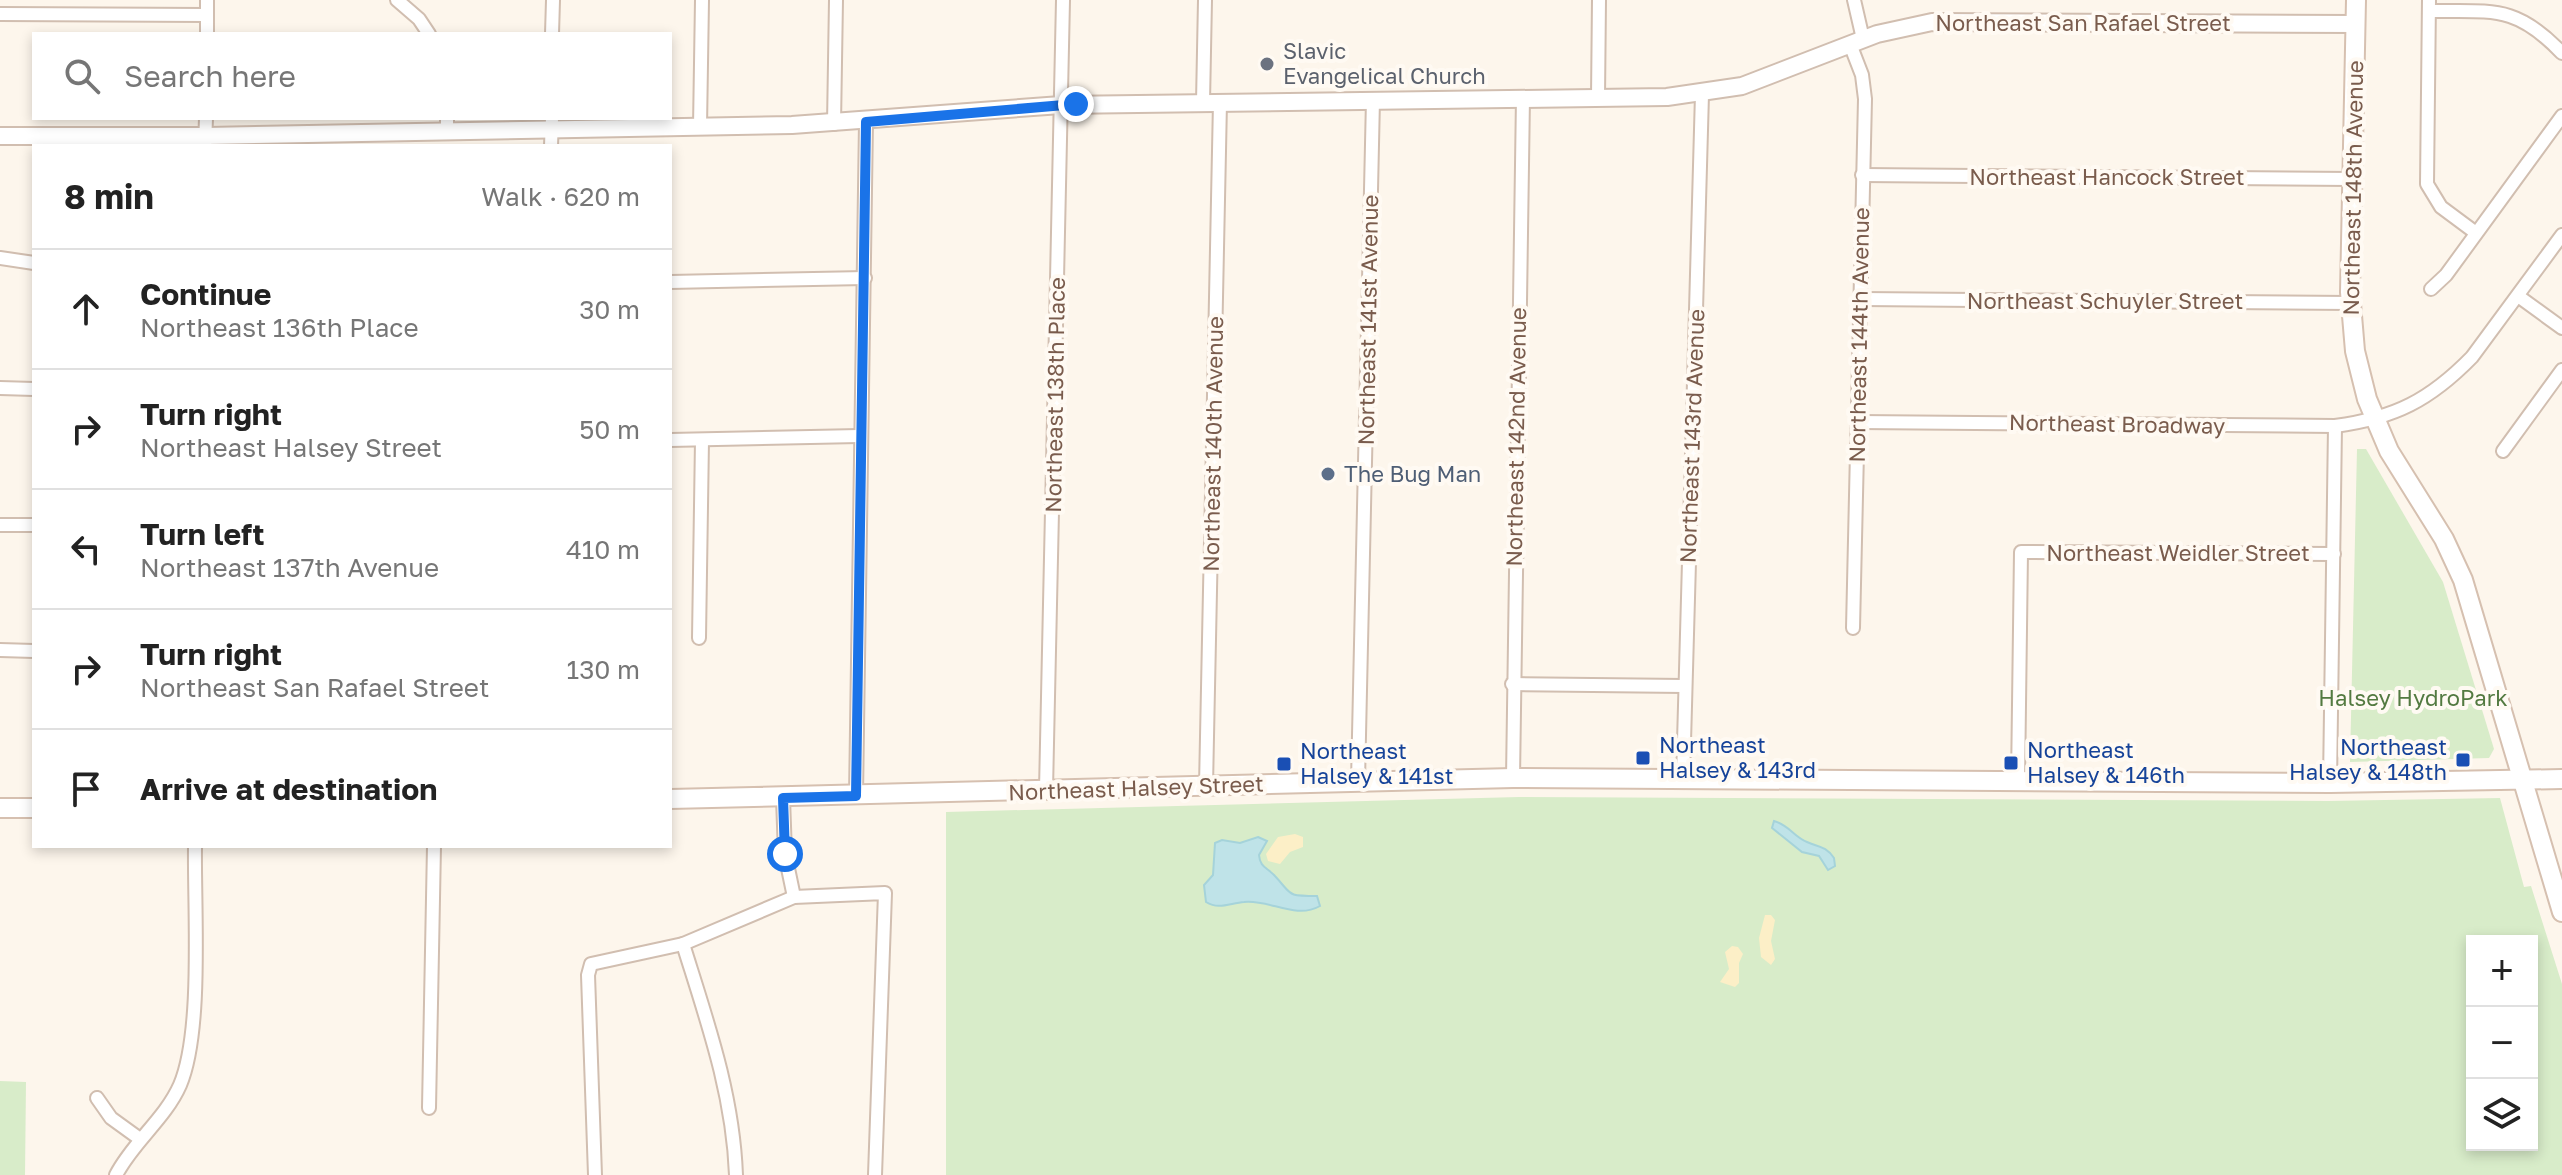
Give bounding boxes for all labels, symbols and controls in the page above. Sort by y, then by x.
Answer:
street label: Northeast San Rafael Street [1935,9,2231,36]
search box [32,32,672,120]
place label: Slavic Evangelical Church [1283,37,1486,89]
icon: search [60,54,104,98]
marker: Slavic Evangelical Church [1258,55,1276,73]
text: Search here [124,58,296,94]
street label: Northeast 148th Avenue [2337,60,2368,316]
route end [1058,86,1094,122]
street label: Northeast Hancock Street [1969,163,2245,190]
text: 8 min [64,176,154,216]
text: Walk · 620 m [481,181,640,212]
street label: Northeast 141st Avenue [1352,194,1383,446]
street label: Northeast 144th Avenue [1843,207,1874,463]
text: Continue [140,276,271,312]
street label: Northeast 138th Place [1039,277,1070,513]
icon: ahead [64,287,108,331]
street label: Northeast Schuyler Street [1967,287,2243,314]
text: 30 m [579,294,640,325]
street label: Northeast 142nd Avenue [1500,307,1531,567]
street label: Northeast 143rd Avenue [1674,308,1709,564]
text: Northeast 136th Place [140,312,419,343]
street label: Northeast 140th Avenue [1197,316,1228,572]
text: Turn right [140,396,282,432]
icon: right [64,407,108,451]
street label: Northeast Broadway [2009,408,2225,439]
text: 50 m [579,414,640,445]
text: Northeast Halsey Street [140,432,442,463]
place label: The Bug Man [1344,460,1481,487]
marker: The Bug Man [1319,465,1337,483]
text: Turn left [140,516,265,552]
icon: left [64,527,108,571]
text: 410 m [566,534,640,565]
street label: Northeast Weidler Street [2046,539,2310,566]
text: Northeast 137th Avenue [140,552,439,583]
text: Turn right [140,636,282,672]
icon: right [64,647,108,691]
text: 130 m [567,654,640,685]
text: Northeast San Rafael Street [140,672,489,703]
park label: Halsey HydroPark [2318,684,2508,711]
place label: Northeast Halsey & 143rd [1659,731,1816,783]
place label: Northeast Halsey & 148th [2289,733,2447,785]
place label: Northeast Halsey & 146th [2027,736,2185,788]
place label: Northeast Halsey & 141st [1300,737,1453,789]
marker: Northeast Halsey & 143rd [1634,749,1652,767]
marker: Northeast Halsey & 148th [2454,751,2472,769]
marker: Northeast Halsey & 146th [2002,754,2020,772]
marker: Northeast Halsey & 141st [1275,755,1293,773]
icon: arrive [64,767,108,811]
street label: Northeast Halsey Street [1008,770,1264,805]
text: Arrive at destination [140,771,437,807]
route start [767,836,803,872]
map controls [2466,935,2538,1151]
button: + [2466,935,2538,1007]
button: − [2466,1007,2538,1079]
button: layers [2466,1079,2538,1151]

